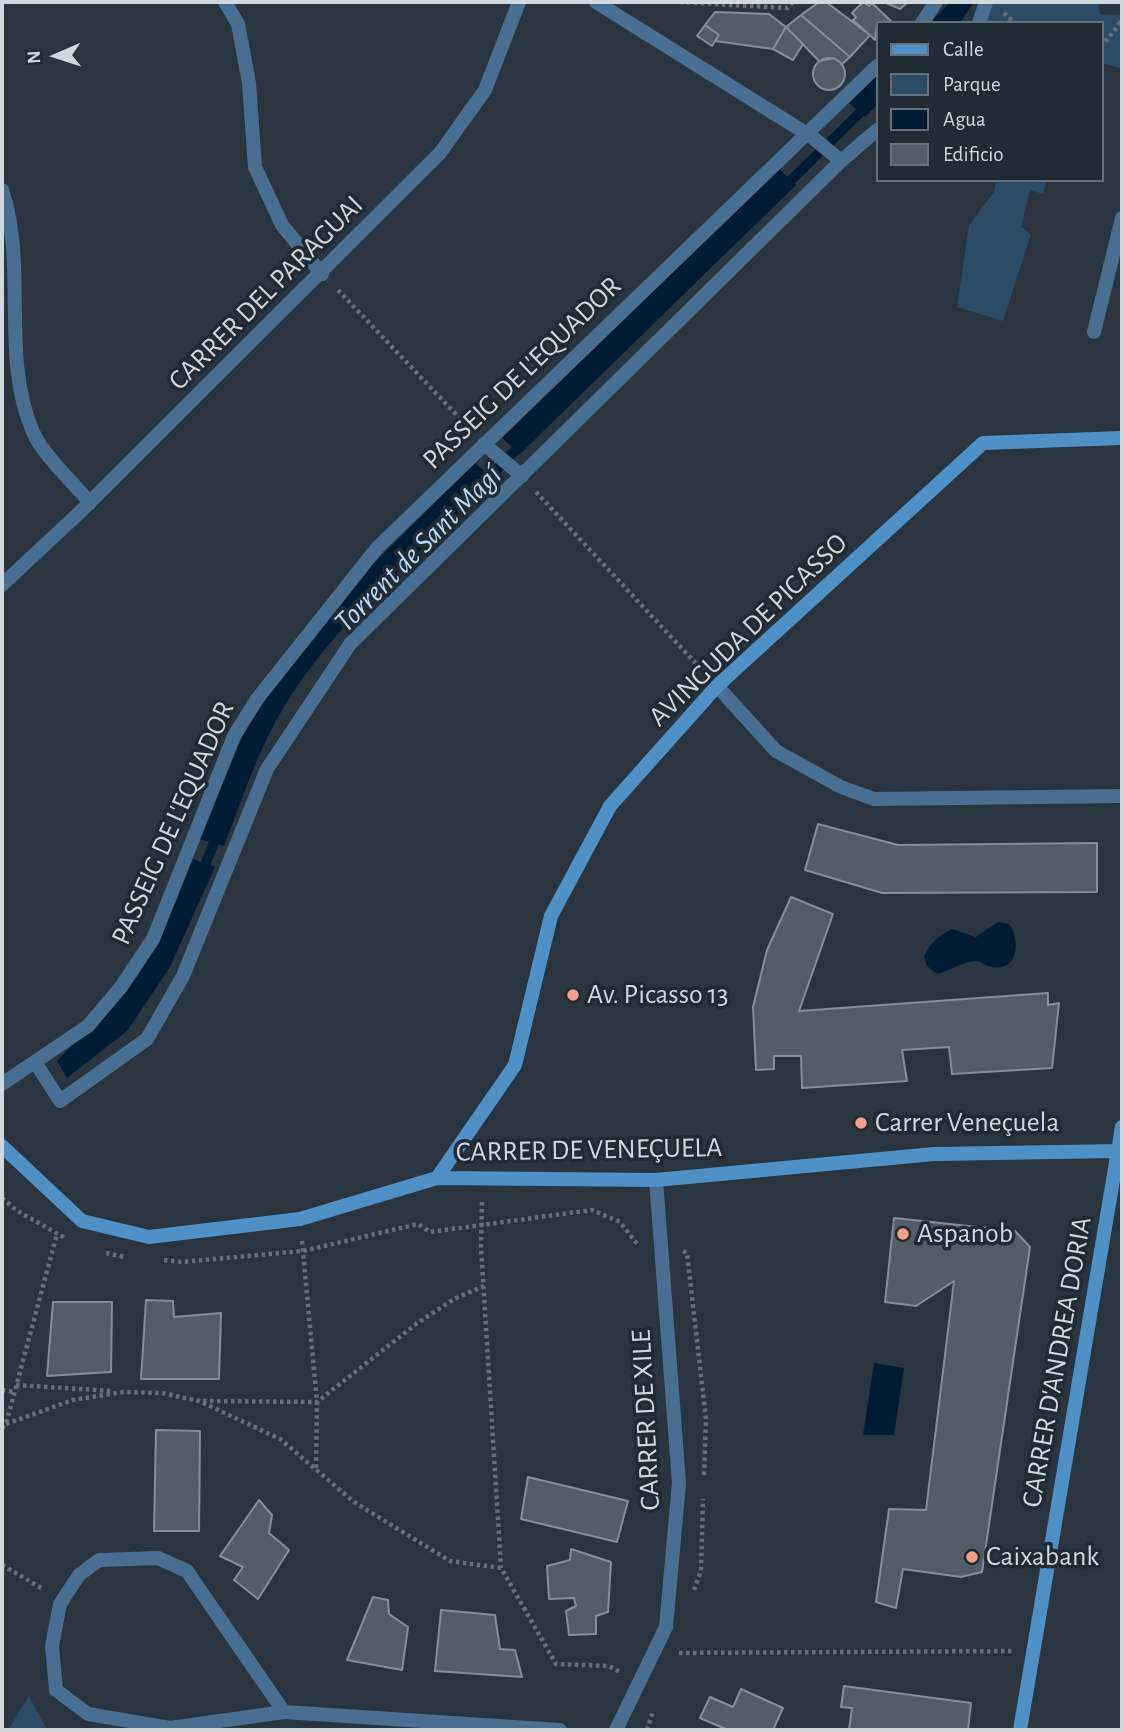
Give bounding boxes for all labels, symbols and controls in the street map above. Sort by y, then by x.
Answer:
north arrow [21,21,91,91]
legend [876,21,1103,182]
text: Calle [943,39,984,60]
text: N [25,50,44,64]
text: Parque [943,74,1001,95]
text: Agua [943,109,986,130]
text: Edificio [943,144,1004,165]
street label: CARRER DEL PARAGUAI [162,189,370,397]
street label: PASSEIG DE L'EQUADOR [416,270,628,476]
water label: Torrent de Sant Magí [327,458,509,640]
street label: AVINGUDA DE PICASSO [642,527,854,733]
street label: PASSEIG DE L'EQUADOR [104,696,242,950]
place label: Av. Picasso 13 [587,978,729,1012]
marker: Av. Picasso 13 [565,987,581,1003]
place label: Carrer Veneçuela [875,1106,1059,1140]
marker: Carrer Veneçuela [853,1115,869,1131]
street label: CARRER DE VENEÇUELA [455,1131,723,1169]
street label: CARRER D'ANDREA DORIA [1015,1214,1099,1510]
place label: Aspanob [917,1217,1013,1251]
marker: Aspanob [895,1226,911,1242]
street label: CARRER DE XILE [624,1329,668,1511]
place label: Caixabank [986,1540,1099,1574]
marker: Caixabank [964,1549,980,1565]

